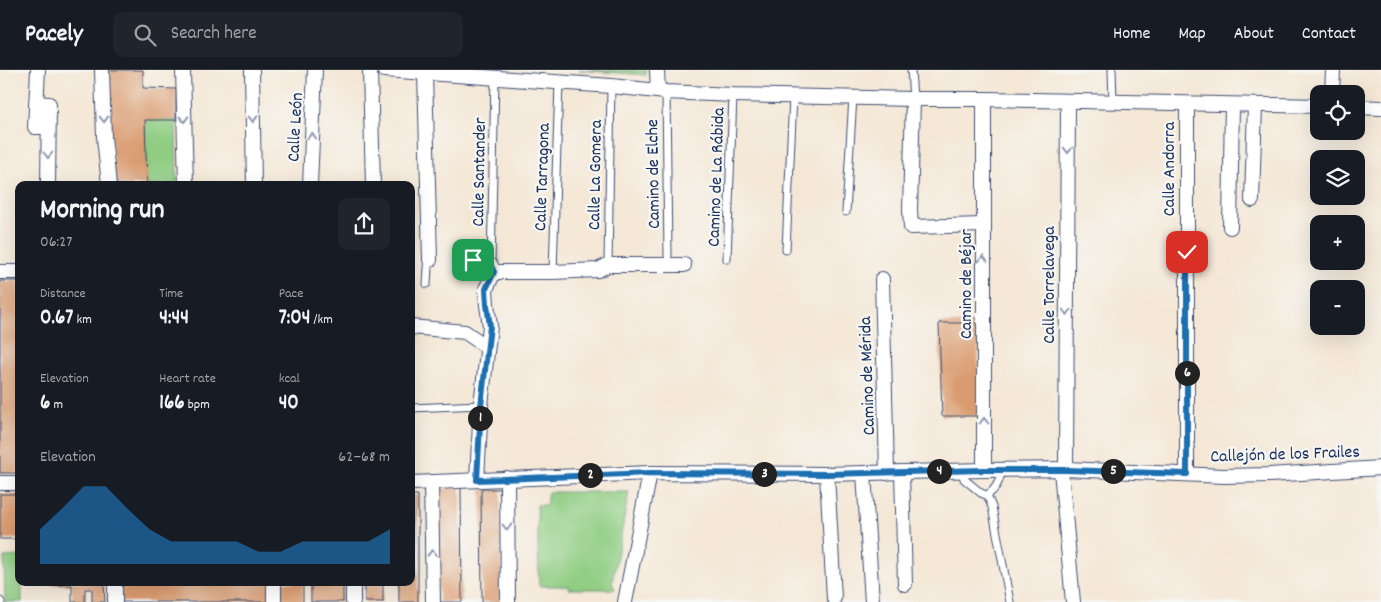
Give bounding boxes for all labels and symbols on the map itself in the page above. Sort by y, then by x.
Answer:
street label: Calle León [282,92,311,163]
street label: Camino de La Rábida [703,106,732,247]
one-way arrow [98,115,109,123]
one-way arrow [179,115,189,123]
one-way arrow [248,115,258,123]
street label: Calle Santander [467,117,494,227]
street label: Calle La Gomera [583,119,610,230]
street label: Camino de Elche [641,119,668,229]
street label: Calle Andorra [1158,121,1183,216]
street label: Calle Tarragona [529,122,558,232]
one-way arrow [307,132,317,140]
one-way arrow [1063,146,1073,154]
one-way arrow [43,152,53,160]
street label: Calle Torrelavega [1038,226,1063,344]
street label: Camino de Béjar [955,229,980,339]
pin [1166,231,1208,273]
pin [452,239,494,281]
one-way arrow [978,255,988,262]
one-way arrow [1062,308,1072,316]
street label: Camino de Mérida [854,315,883,436]
pin: 6 [1174,360,1200,386]
pin: 1 [468,406,492,430]
one-way arrow [979,417,989,425]
street label: Callejón de los Frailes [1210,440,1360,471]
pin: 4 [926,458,952,484]
pin: 5 [1100,458,1126,484]
pin: 2 [578,462,602,488]
pin: 3 [752,462,776,486]
one-way arrow [502,524,512,531]
one-way arrow [427,549,437,557]

